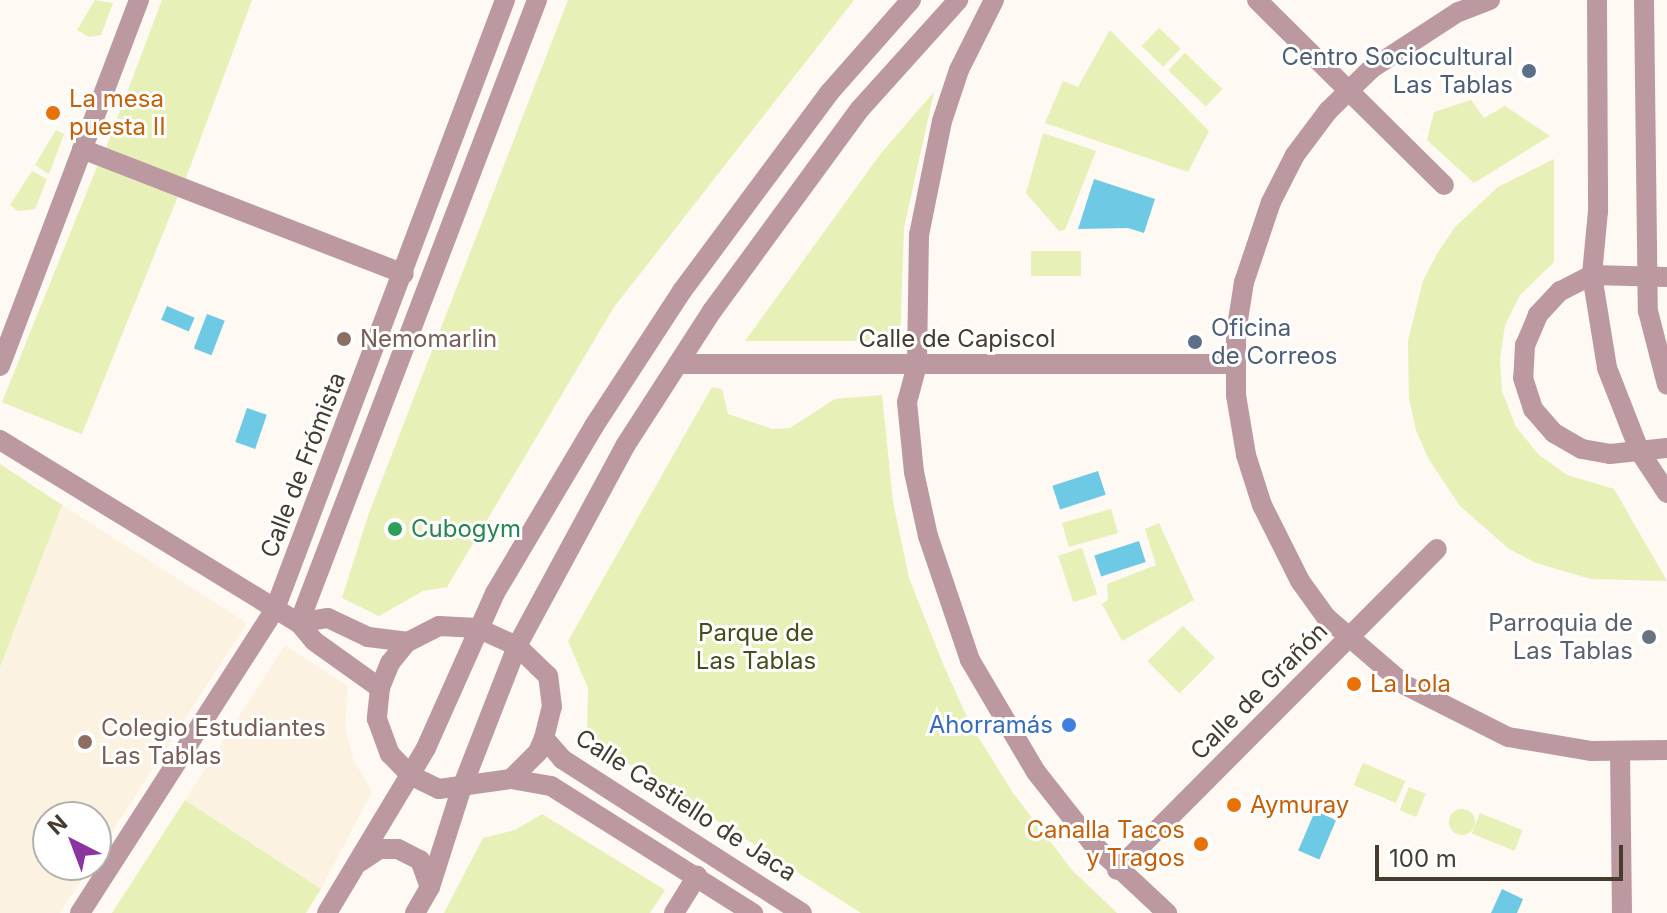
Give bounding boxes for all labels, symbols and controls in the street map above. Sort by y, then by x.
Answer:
place label: Centro Sociocultural Las Tablas [1282,43,1513,99]
marker: Centro Sociocultural Las Tablas [1520,62,1538,80]
place label: La mesa puesta II [69,85,166,141]
marker: La mesa puesta II [44,104,62,122]
place label: Oficina de Correos [1211,314,1337,370]
place label: Nemomarlin [360,325,497,353]
street label: Calle de Capiscol [859,325,1055,353]
marker: Nemomarlin [335,330,353,348]
marker: Oficina de Correos [1186,333,1204,351]
street label: Calle de Frómista [254,368,352,562]
place label: Cubogym [411,515,521,543]
marker: Cubogym [386,520,404,538]
place label: Parroquia de Las Tablas [1488,609,1633,665]
street label: Calle de Grañón [1184,616,1334,766]
park label: Parque de Las Tablas [696,619,816,675]
marker: Parroquia de Las Tablas [1640,628,1658,646]
place label: La Lola [1370,670,1451,698]
marker: La Lola [1345,675,1363,693]
place label: Ahorramás [929,711,1053,739]
place label: Colegio Estudiantes Las Tablas [101,714,326,770]
marker: Ahorramás [1060,716,1078,734]
street label: Calle Castiello de Jaca [570,723,802,887]
marker: Colegio Estudiantes Las Tablas [76,733,94,751]
place label: Aymuray [1250,791,1349,819]
marker: Aymuray [1225,796,1243,814]
north arrow [32,801,112,881]
text: N [42,809,72,840]
place label: Canalla Tacos y Tragos [1027,816,1185,872]
scale bar [1379,829,1627,879]
marker: Canalla Tacos y Tragos [1192,835,1210,853]
text: 100 m [1389,844,1457,873]

